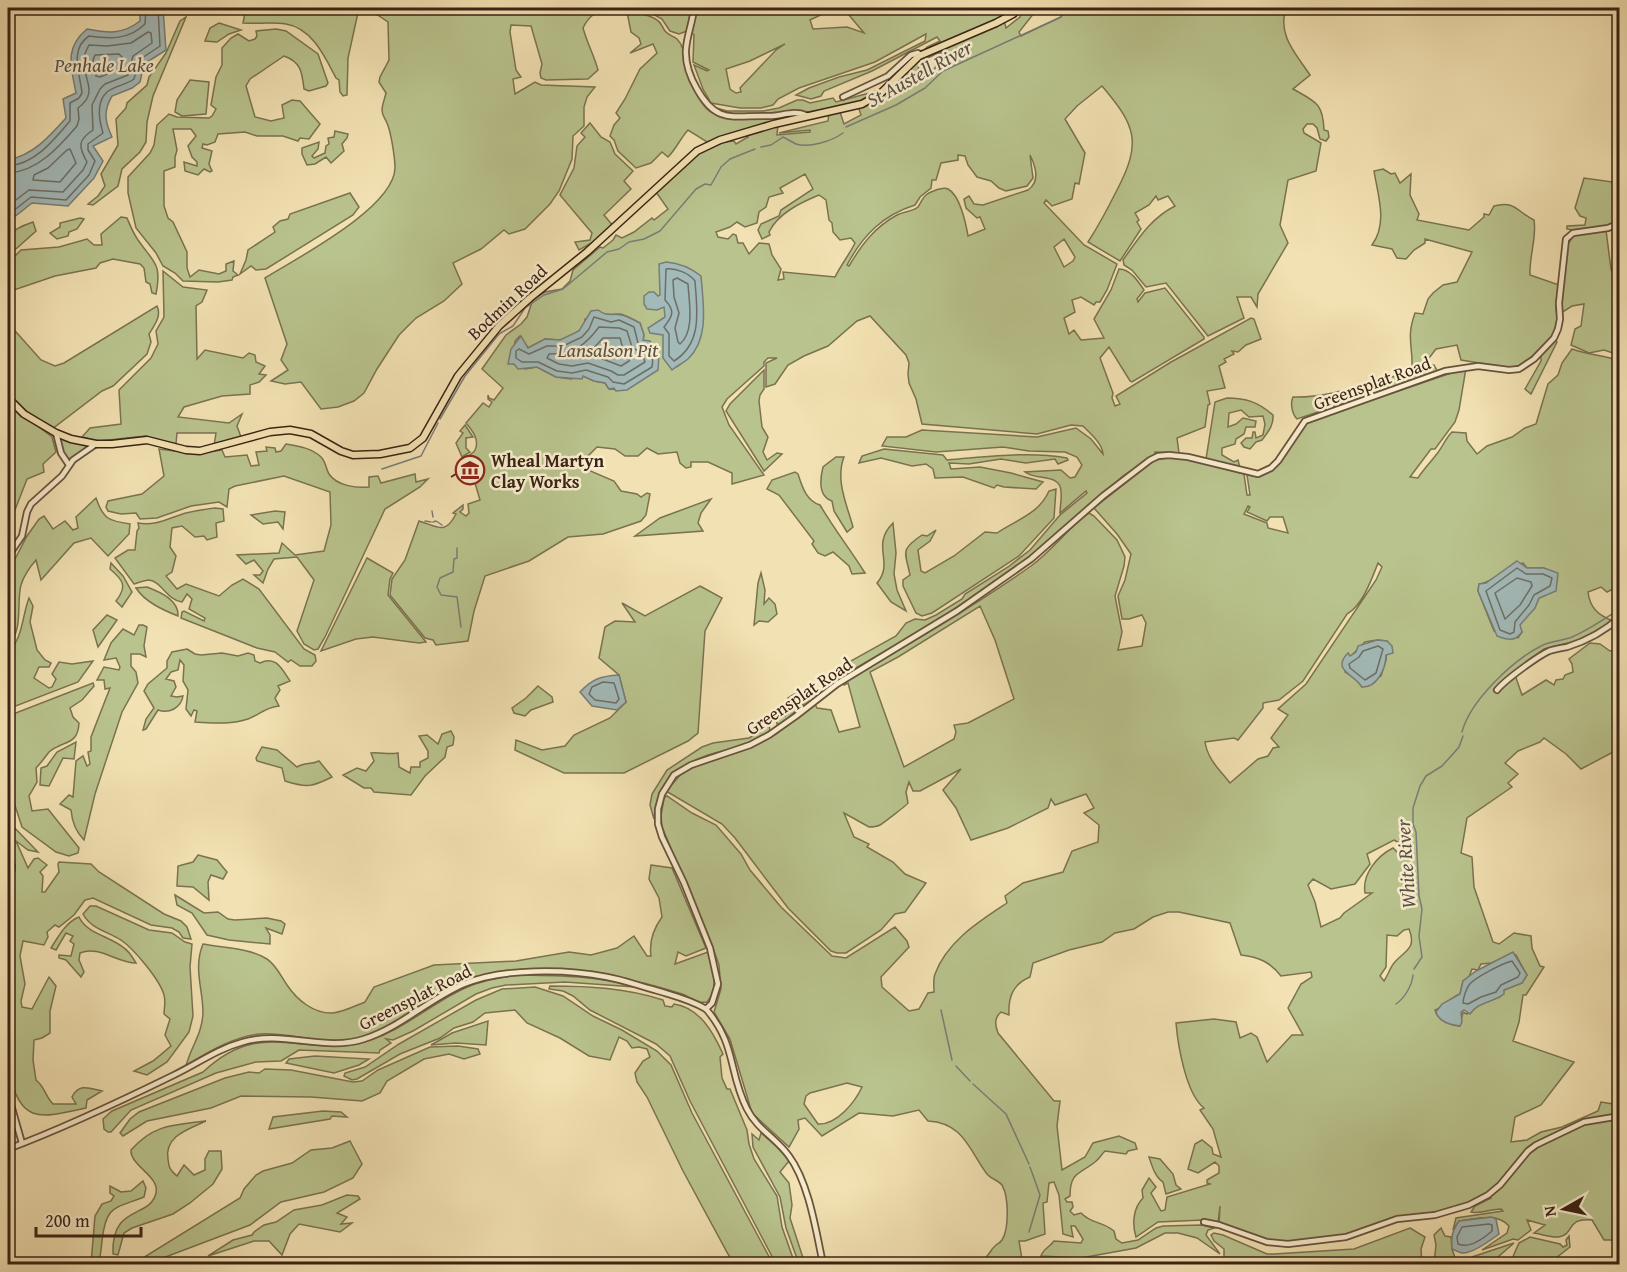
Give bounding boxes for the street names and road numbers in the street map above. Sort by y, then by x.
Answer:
street label: Bodmin Road [461,258,553,346]
street label: Greensplat Road [1310,349,1435,417]
street label: Greensplat Road [740,650,858,742]
street label: Greensplat Road [354,957,476,1037]

